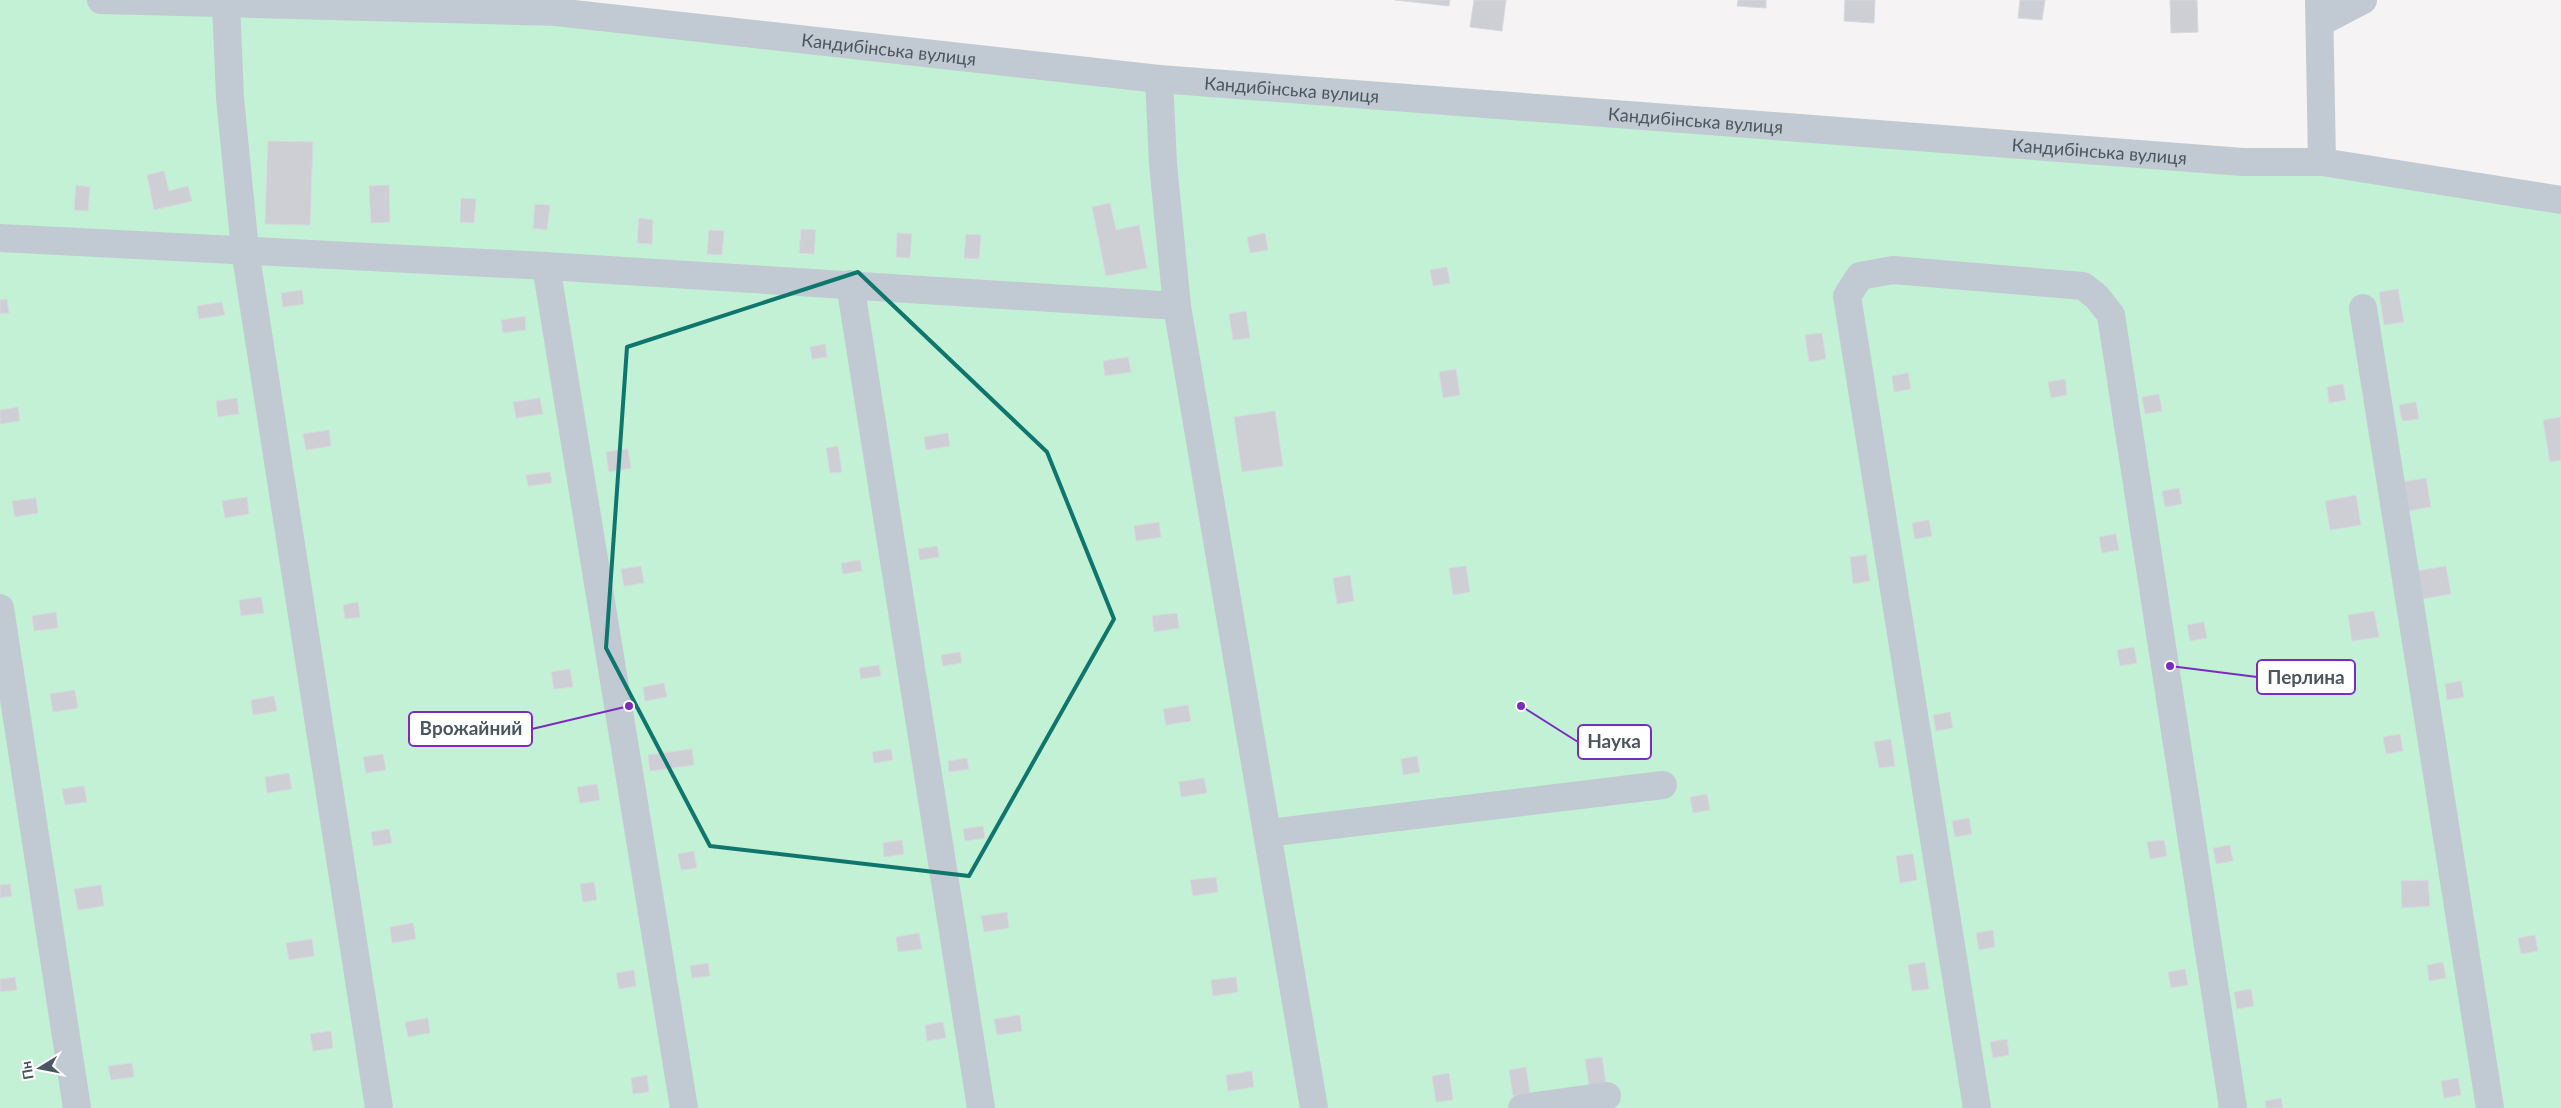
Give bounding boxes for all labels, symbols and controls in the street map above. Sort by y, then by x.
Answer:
street label: Кандибінська вулиця [800,28,977,70]
street label: Кандибінська вулиця [1203,71,1380,107]
street label: Кандибінська вулиця [1607,102,1784,138]
street label: Кандибінська вулиця [2011,133,2188,169]
callout: Перлина [2257,660,2355,694]
text: Перлина [2267,665,2345,688]
callout: Врожайний [409,712,532,746]
text: Врожайний [420,716,522,739]
callout: Наука [1578,725,1651,759]
text: Наука [1587,729,1641,752]
north arrow [15,1043,65,1093]
text: Пн [17,1060,37,1081]

